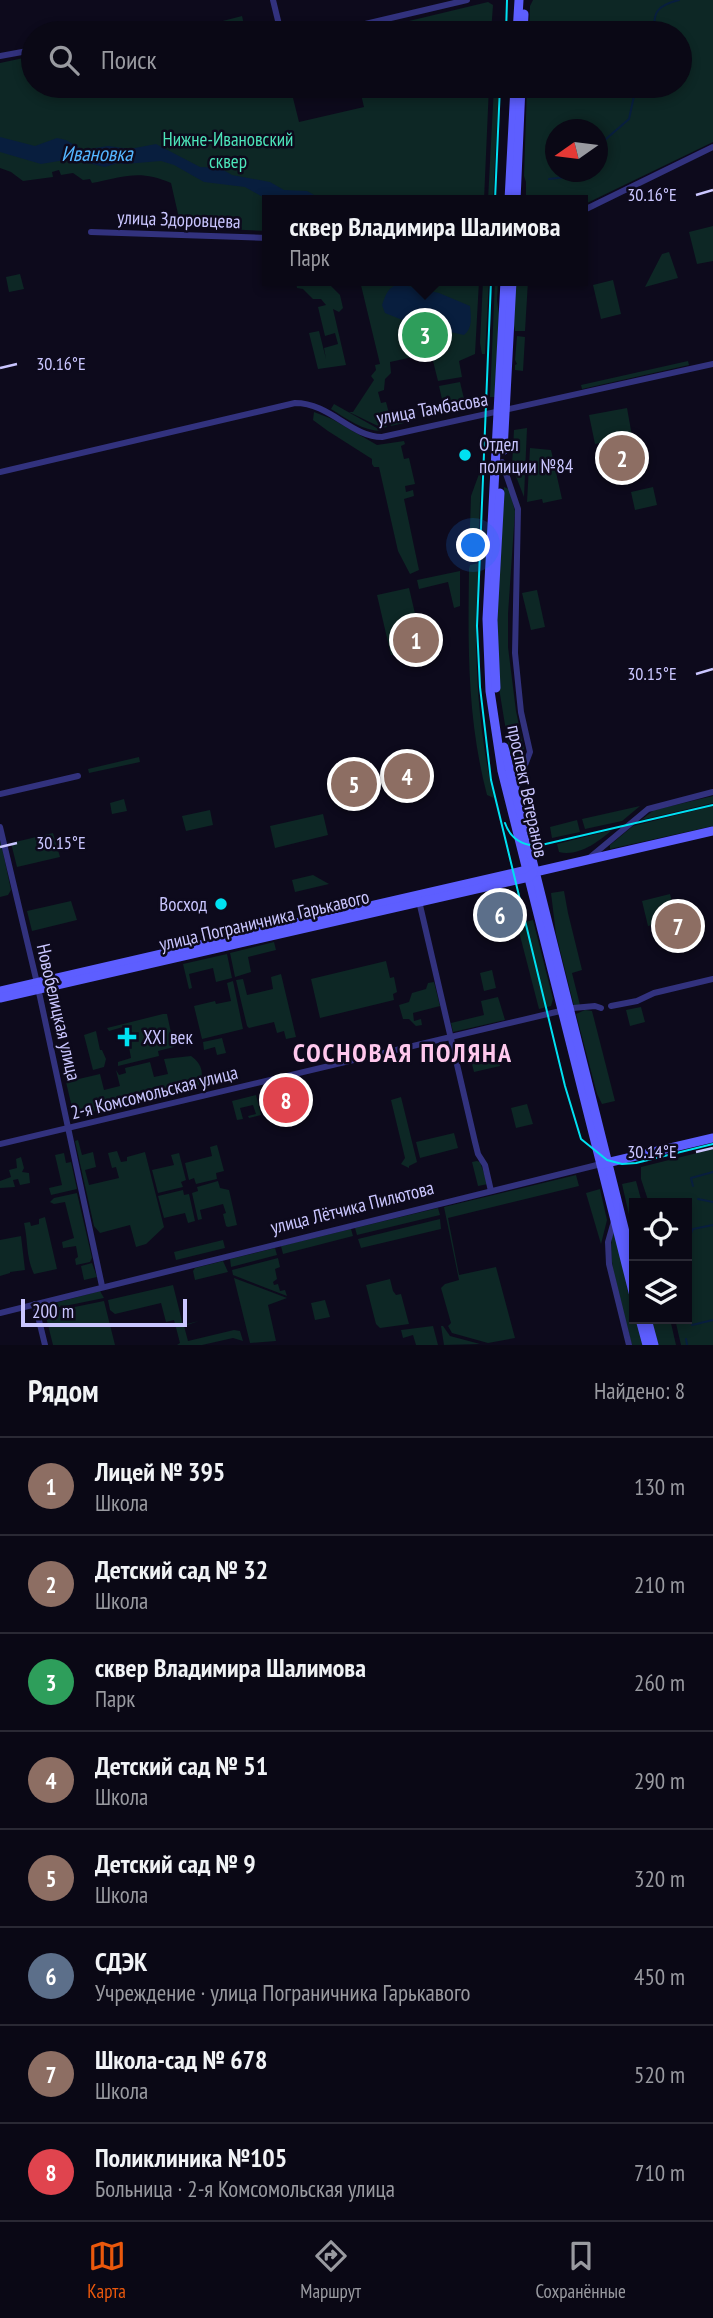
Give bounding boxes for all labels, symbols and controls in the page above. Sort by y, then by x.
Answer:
search box [21,21,692,98]
icon: search [45,41,83,79]
text: Поиск [101,43,157,76]
north arrow [545,119,608,182]
park label: Нижне-Ивановский сквер [163,127,293,173]
water label: Ивановка [61,140,134,167]
text: 30.16°E [627,183,677,206]
popup [262,195,588,286]
street label: улица Здоровцева [117,205,241,233]
text: сквер Владимира Шалимова [290,210,560,243]
text: Парк [290,243,330,272]
pin: 3 [402,309,448,361]
text: 30.16°E [36,352,86,375]
street label: улица Тамбасова [375,386,489,430]
place label: Отдел полиции №84 [479,432,574,478]
pin: 2 [599,432,645,484]
marker: Отдел полиции №84 [457,447,473,463]
your location [456,528,490,562]
pin: 1 [393,614,439,666]
text: 30.15°E [627,662,677,685]
street label: проспект Ветеранов [502,723,554,859]
pin: 4 [384,750,430,802]
pin: 5 [331,758,377,810]
text: 30.15°E [36,831,86,854]
street label: улица Пограничника Гарькавого [157,884,371,956]
pin: 6 [477,889,523,941]
place label: Восход [159,892,208,916]
marker: Восход [213,896,229,912]
pin: 7 [655,900,701,952]
street label: Новобелицкая улица [32,941,86,1083]
place label: XXI век [143,1025,193,1049]
marker: XXI век [117,1027,137,1047]
district label: СОСНОВАЯ ПОЛЯНА [293,1036,513,1069]
street label: 2-я Комсомольская улица [68,1060,240,1124]
pin: 8 [263,1074,309,1126]
text: 30.14°E [627,1140,677,1163]
street label: улица Лётчика Пилютова [268,1175,436,1239]
map controls [629,1198,692,1324]
button: locate [629,1198,692,1261]
button: layers [629,1261,692,1324]
scale bar [21,1296,187,1328]
text: 200 m [32,1299,74,1323]
text: Рядом [28,1371,99,1410]
text: Найдено: 8 [594,1376,685,1405]
text: Лицей № 395 [95,1455,225,1488]
text: 1 [46,1472,57,1501]
text: 130 m [634,1472,685,1501]
text: Школа [95,1488,148,1517]
text: Детский сад № 32 [95,1553,268,1586]
text: 2 [46,1570,57,1599]
text: 210 m [634,1570,685,1599]
text: Школа [95,1586,148,1615]
text: сквер Владимира Шалимова [95,1651,366,1684]
text: 3 [46,1668,57,1697]
text: 260 m [634,1668,685,1697]
text: Парк [95,1684,135,1713]
text: Детский сад № 51 [95,1749,268,1782]
text: 4 [46,1766,57,1795]
text: 290 m [634,1766,685,1795]
text: Школа [95,1782,148,1811]
text: Детский сад № 9 [95,1847,256,1880]
text: 5 [46,1864,57,1893]
text: 320 m [634,1864,685,1893]
text: Школа [95,1880,148,1909]
text: СДЭК [95,1945,148,1978]
text: 6 [46,1962,57,1991]
text: 450 m [634,1962,685,1991]
text: Учреждение · улица Пограничника Гарькавого [95,1978,470,2007]
text: Школа-сад № 678 [95,2043,267,2076]
text: 7 [46,2060,57,2089]
text: 520 m [634,2060,685,2089]
text: Школа [95,2076,148,2105]
text: Поликлиника №105 [95,2141,287,2174]
text: 8 [46,2158,57,2187]
text: 710 m [634,2158,685,2187]
text: Больница · 2-я Комсомольская улица [95,2174,395,2203]
tab: Карта [87,2237,126,2303]
tab: Маршрут [300,2237,361,2303]
tab: Сохранённые [535,2237,626,2303]

